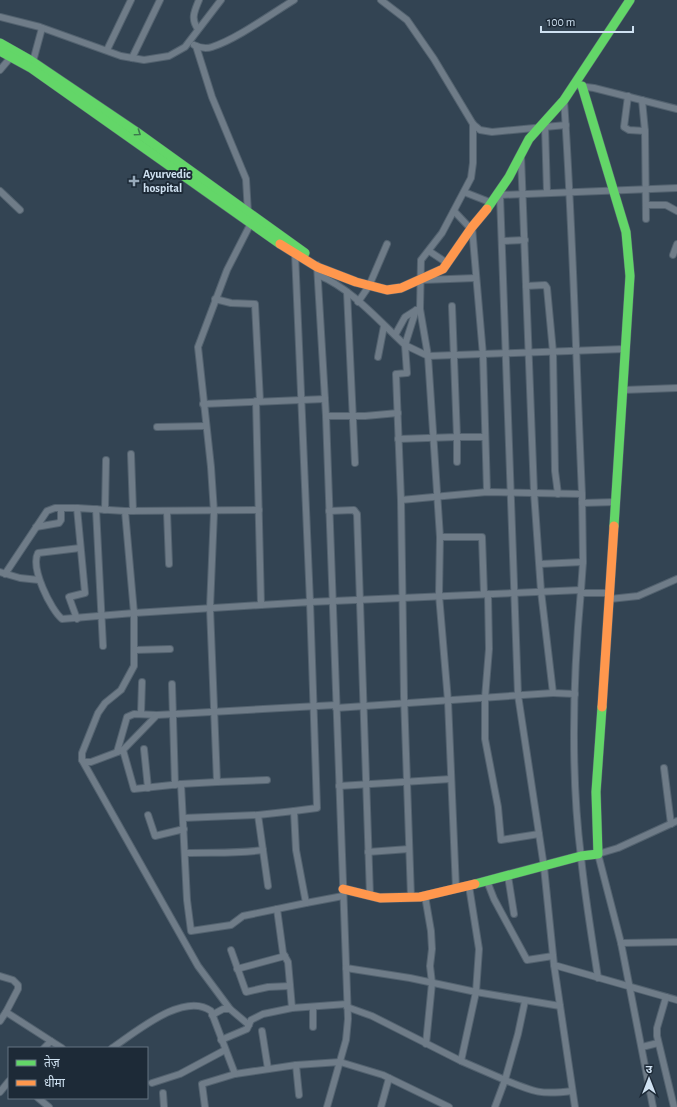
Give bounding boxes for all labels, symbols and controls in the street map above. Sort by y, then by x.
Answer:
scale bar [541,8,633,34]
text: 100 m [547,16,575,28]
one-way arrow [134,128,141,136]
place label: Ayurvedic hospital [143,168,191,194]
marker: Ayurvedic hospital [128,175,140,187]
legend [8,1047,148,1099]
text: तेज़ [44,1055,61,1069]
north arrow [629,1059,669,1099]
text: उ [646,1064,653,1075]
text: धीमा [44,1075,66,1089]

